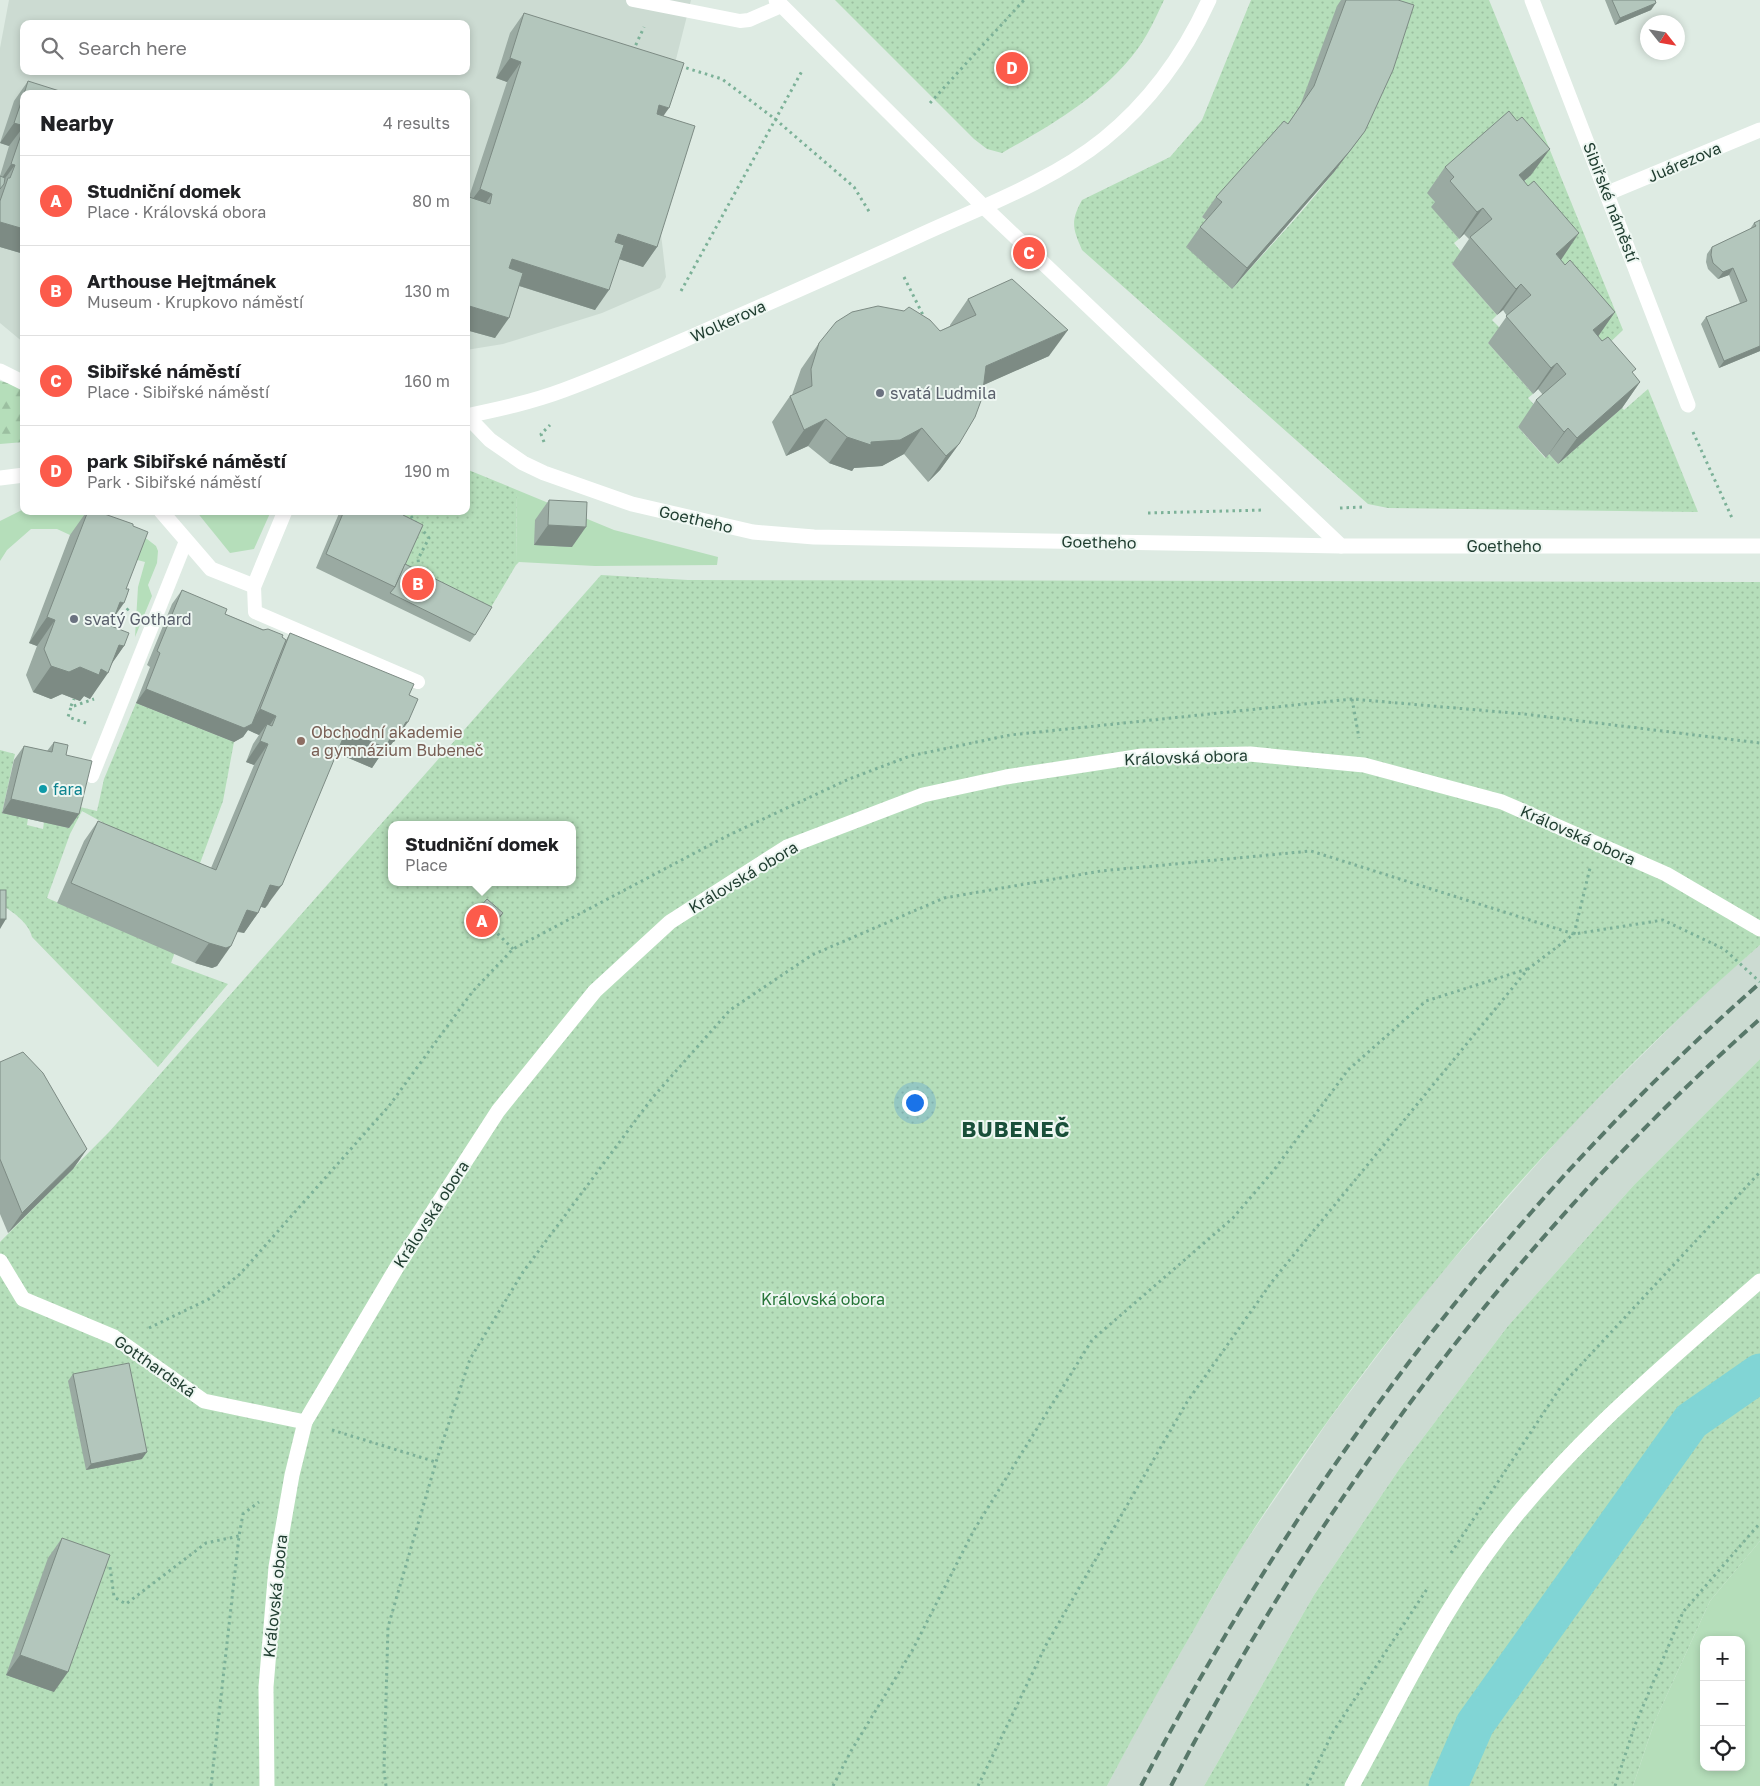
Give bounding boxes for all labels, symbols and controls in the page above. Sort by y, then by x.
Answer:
north arrow [1640,15,1685,60]
search box [20,20,470,75]
icon: search [38,34,66,62]
text: Search here [78,36,187,59]
pin: D [996,49,1028,87]
text: Nearby [40,110,114,136]
text: 4 results [383,113,450,133]
street label: Juárezova [1644,138,1724,186]
street label: Sibiřské náměstí [1579,139,1644,266]
text: Studniční domek [87,179,241,202]
text: A [50,191,62,211]
text: 80 m [412,191,450,211]
text: Place · Královská obora [87,202,266,222]
pin: C [1013,234,1045,272]
text: Arthouse Hejtmánek [87,269,277,292]
text: B [50,281,62,301]
text: 130 m [405,281,450,301]
text: Museum · Krupkovo náměstí [87,292,303,312]
street label: Wolkerova [687,296,769,346]
text: Sibiřské náměstí [87,359,240,382]
text: C [50,371,62,391]
text: 160 m [404,371,450,391]
text: Place · Sibiřské náměstí [87,382,269,402]
place label: svatá Ludmila [890,383,996,403]
marker: svatá Ludmila [874,387,886,399]
text: park Sibiřské náměstí [87,449,286,472]
text: D [50,461,62,481]
text: 190 m [404,461,450,481]
text: Park · Sibiřské náměstí [87,472,261,492]
street label: Goetheho [657,501,735,537]
street label: Goetheho [1061,531,1137,553]
street label: Goetheho [1466,536,1542,556]
pin: B [402,565,434,603]
place label: svatý Gothard [84,609,192,629]
marker: svatý Gothard [68,613,80,625]
place label: Obchodní akademie a gymnázium Bubeneč [311,722,484,760]
marker: Obchodní akademie a gymnázium Bubeneč [295,735,307,747]
street label: Královská obora [1124,745,1248,769]
place label: fara [53,779,83,799]
marker: fara [37,783,49,795]
street label: Královská obora [1517,801,1639,869]
popup [388,821,576,886]
text: Studniční domek [405,832,559,855]
street label: Královská obora [685,837,801,917]
text: Place [405,855,448,875]
pin: A [466,902,498,940]
your location [902,1090,928,1116]
district label: BUBENEČ [962,1116,1070,1142]
street label: Královská obora [389,1157,473,1271]
park label: Královská obora [761,1289,885,1309]
street label: Gotthardská [110,1331,200,1401]
street label: Královská obora [259,1533,291,1659]
map controls [1700,1636,1745,1771]
button: + [1700,1636,1745,1681]
button: − [1700,1681,1745,1726]
button: locate [1700,1726,1745,1771]

